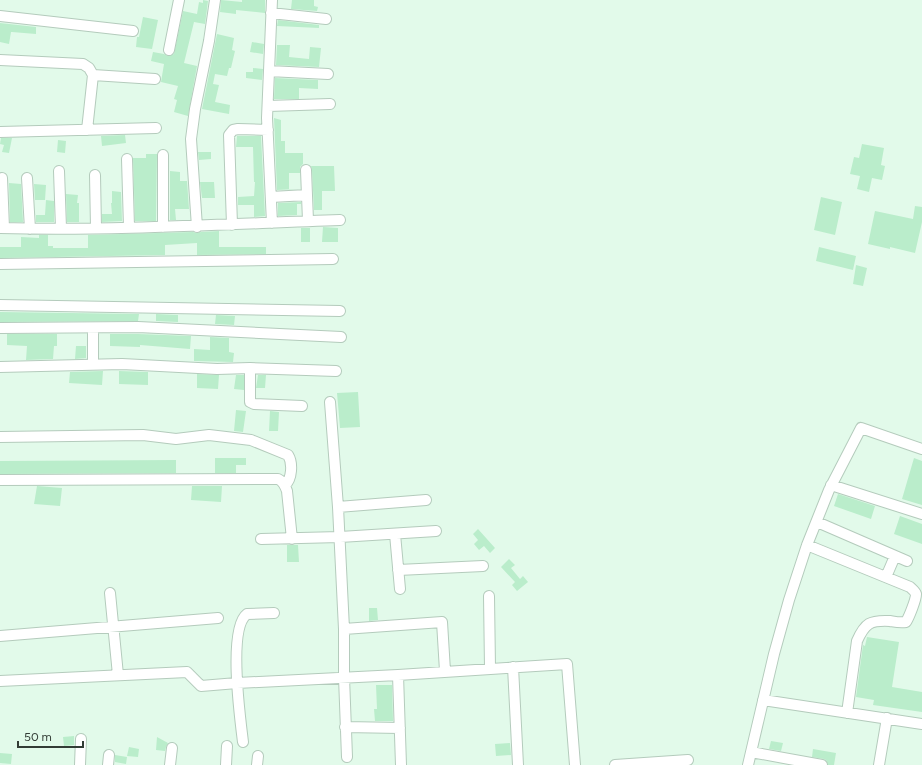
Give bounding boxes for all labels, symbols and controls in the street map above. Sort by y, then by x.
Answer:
scale bar [18,723,83,749]
text: 50 m [24,730,52,744]

